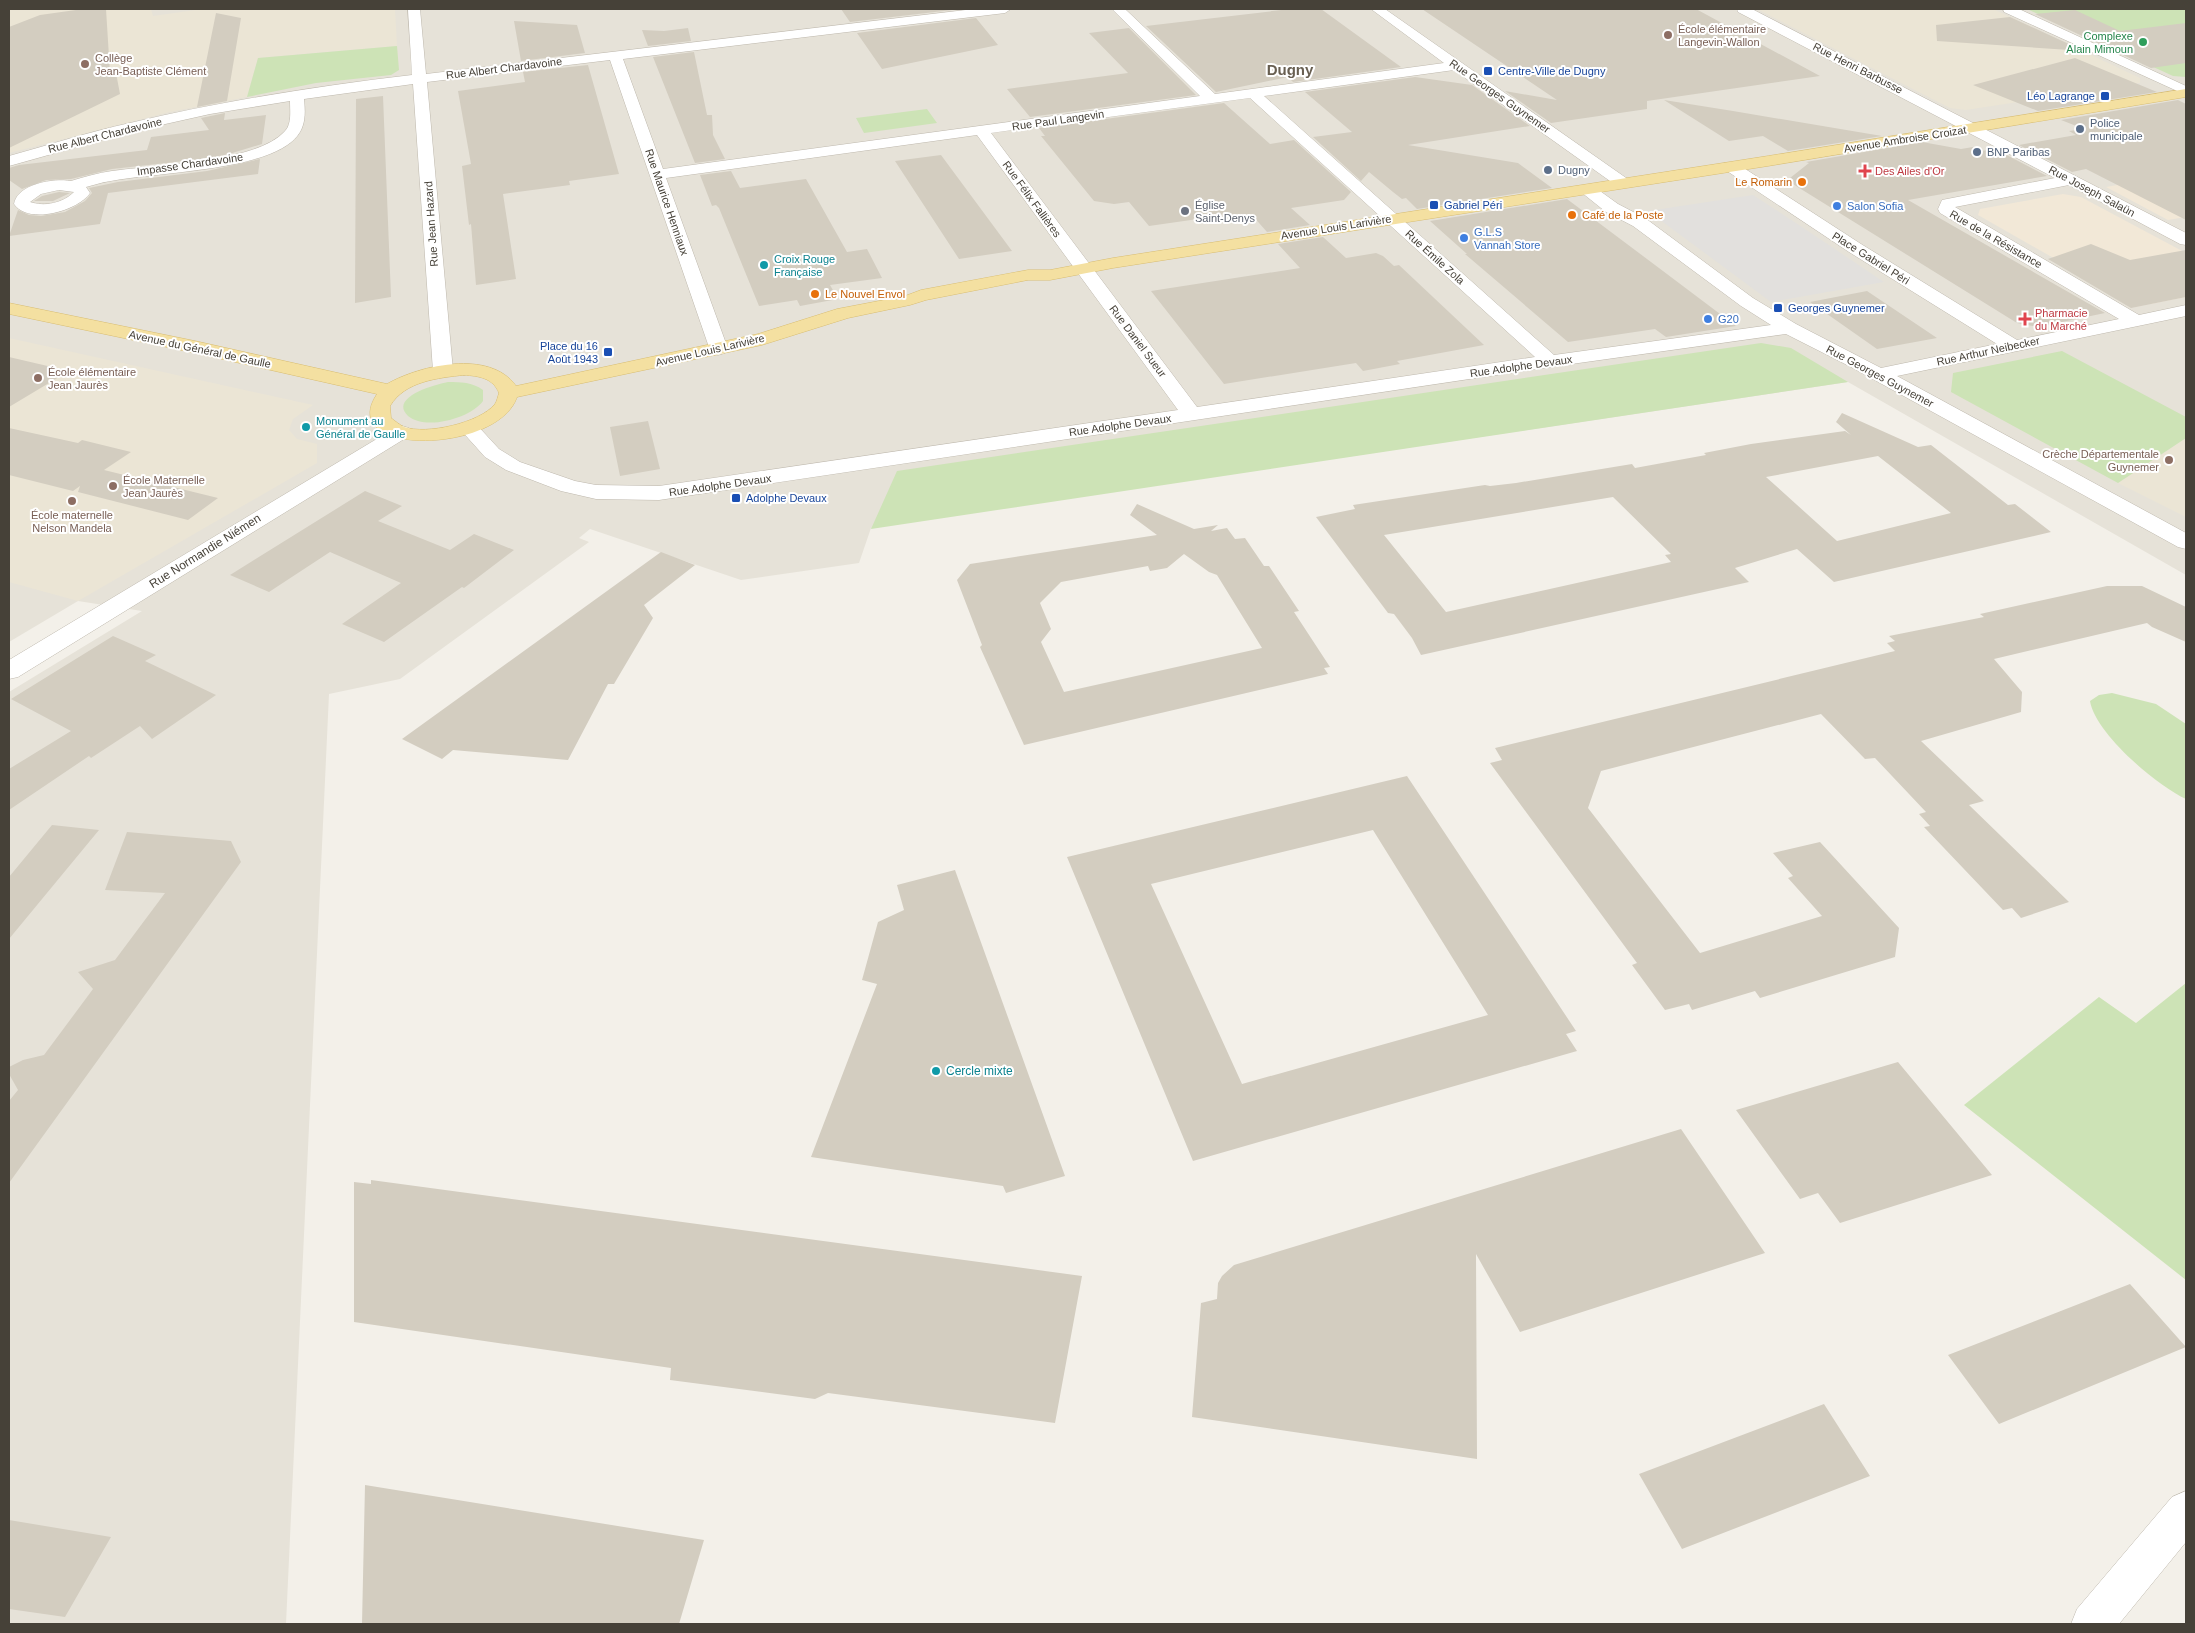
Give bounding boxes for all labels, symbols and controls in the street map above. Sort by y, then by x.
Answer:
place label: École élémentaire Langevin-Wallon [1678,23,1766,48]
marker: École élémentaire Langevin-Wallon [1662,29,1674,41]
place label: Complexe Alain Mimoun [2066,30,2133,55]
marker: Complexe Alain Mimoun [2137,36,2149,48]
street label: Rue Henri Barbusse [1811,40,1905,96]
place label: Collège Jean-Baptiste Clément [95,52,206,77]
street label: Rue Albert Chardavoine [445,55,563,81]
street label: Rue Georges Guynemer [1447,57,1553,135]
marker: Collège Jean-Baptiste Clément [79,58,91,70]
district label: Dugny [1267,61,1314,78]
marker: Centre-Ville de Dugny [1482,65,1494,77]
place label: Centre-Ville de Dugny [1498,65,1606,77]
place label: Léo Lagrange [2027,90,2095,102]
marker: Léo Lagrange [2099,90,2111,102]
street label: Rue Paul Langevin [1011,108,1105,132]
street label: Rue Albert Chardavoine [47,115,163,155]
place label: Police municipale [2090,117,2143,142]
street label: Avenue Ambroise Croizat [1843,123,1967,155]
marker: Police municipale [2074,123,2086,135]
marker: BNP Paribas [1971,146,1983,158]
place label: BNP Paribas [1987,146,2050,158]
street label: Rue Maurice Henniaux [643,147,691,257]
street label: Impasse Chardavoine [136,151,244,177]
street label: Rue Félix Fallières [1000,159,1064,240]
street label: Rue Joseph Salaün [2047,163,2137,219]
marker: Dugny [1542,164,1554,176]
place label: Dugny [1558,164,1590,176]
marker: Des Ailes d'Or [1859,165,1871,177]
place label: Des Ailes d'Or [1875,165,1945,177]
place label: Le Romarin [1735,176,1792,188]
marker: Le Romarin [1796,176,1808,188]
street label: Rue Jean Hazard [422,181,440,267]
place label: Église Saint-Denys [1195,199,1255,224]
marker: Gabriel Péri [1428,199,1440,211]
place label: Gabriel Péri [1444,199,1502,211]
marker: Salon Sofia [1831,200,1843,212]
place label: Salon Sofia [1847,200,1904,212]
marker: Église Saint-Denys [1179,205,1191,217]
street label: Rue de la Résistance [1948,208,2044,270]
marker: Café de la Poste [1566,209,1578,221]
place label: Café de la Poste [1582,209,1663,221]
street label: Avenue Louis Larivière [1280,212,1392,242]
place label: G.L.S Vannah Store [1474,226,1540,251]
street label: Rue Émile Zola [1403,227,1468,287]
street label: Place Gabriel Péri [1830,229,1912,287]
marker: G.L.S Vannah Store [1458,232,1470,244]
place label: Croix Rouge Française [774,253,835,278]
marker: Croix Rouge Française [758,259,770,271]
marker: Le Nouvel Envol [809,288,821,300]
place label: Le Nouvel Envol [825,288,905,300]
marker: Georges Guynemer [1772,302,1784,314]
place label: Georges Guynemer [1788,302,1885,314]
street label: Rue Daniel Sueur [1107,303,1169,380]
place label: Pharmacie du Marché [2035,307,2088,332]
marker: G20 [1702,313,1714,325]
place label: G20 [1718,313,1739,325]
marker: Pharmacie du Marché [2019,313,2031,325]
street label: Avenue du Général de Gaulle [128,328,272,370]
street label: Avenue Louis Larivière [654,332,766,368]
street label: Rue Arthur Neibecker [1935,334,2041,368]
place label: Place du 16 Août 1943 [540,340,598,365]
street label: Rue Georges Guynemer [1824,343,1936,410]
marker: Place du 16 Août 1943 [602,346,614,358]
street label: Rue Adolphe Devaux [1469,353,1573,379]
place label: École élémentaire Jean Jaurès [48,366,136,391]
marker: École élémentaire Jean Jaurès [32,372,44,384]
street label: Rue Adolphe Devaux [1068,412,1172,438]
place label: Monument au Général de Gaulle [316,415,405,440]
marker: Monument au Général de Gaulle [300,421,312,433]
place label: Crèche Départementale Guynemer [2042,448,2159,473]
marker: Crèche Départementale Guynemer [2163,454,2175,466]
street label: Rue Adolphe Devaux [668,472,772,498]
place label: École Maternelle Jean Jaurès [123,474,205,499]
marker: École Maternelle Jean Jaurès [107,480,119,492]
marker: Adolphe Devaux [730,492,742,504]
place label: Adolphe Devaux [746,492,827,504]
marker: École maternelle Nelson Mandela [66,495,78,507]
place label: École maternelle Nelson Mandela [31,509,113,534]
street label: Rue Normandie Niémen [147,511,263,591]
place label: Cercle mixte [946,1064,1013,1078]
marker: Cercle mixte [930,1065,942,1077]

